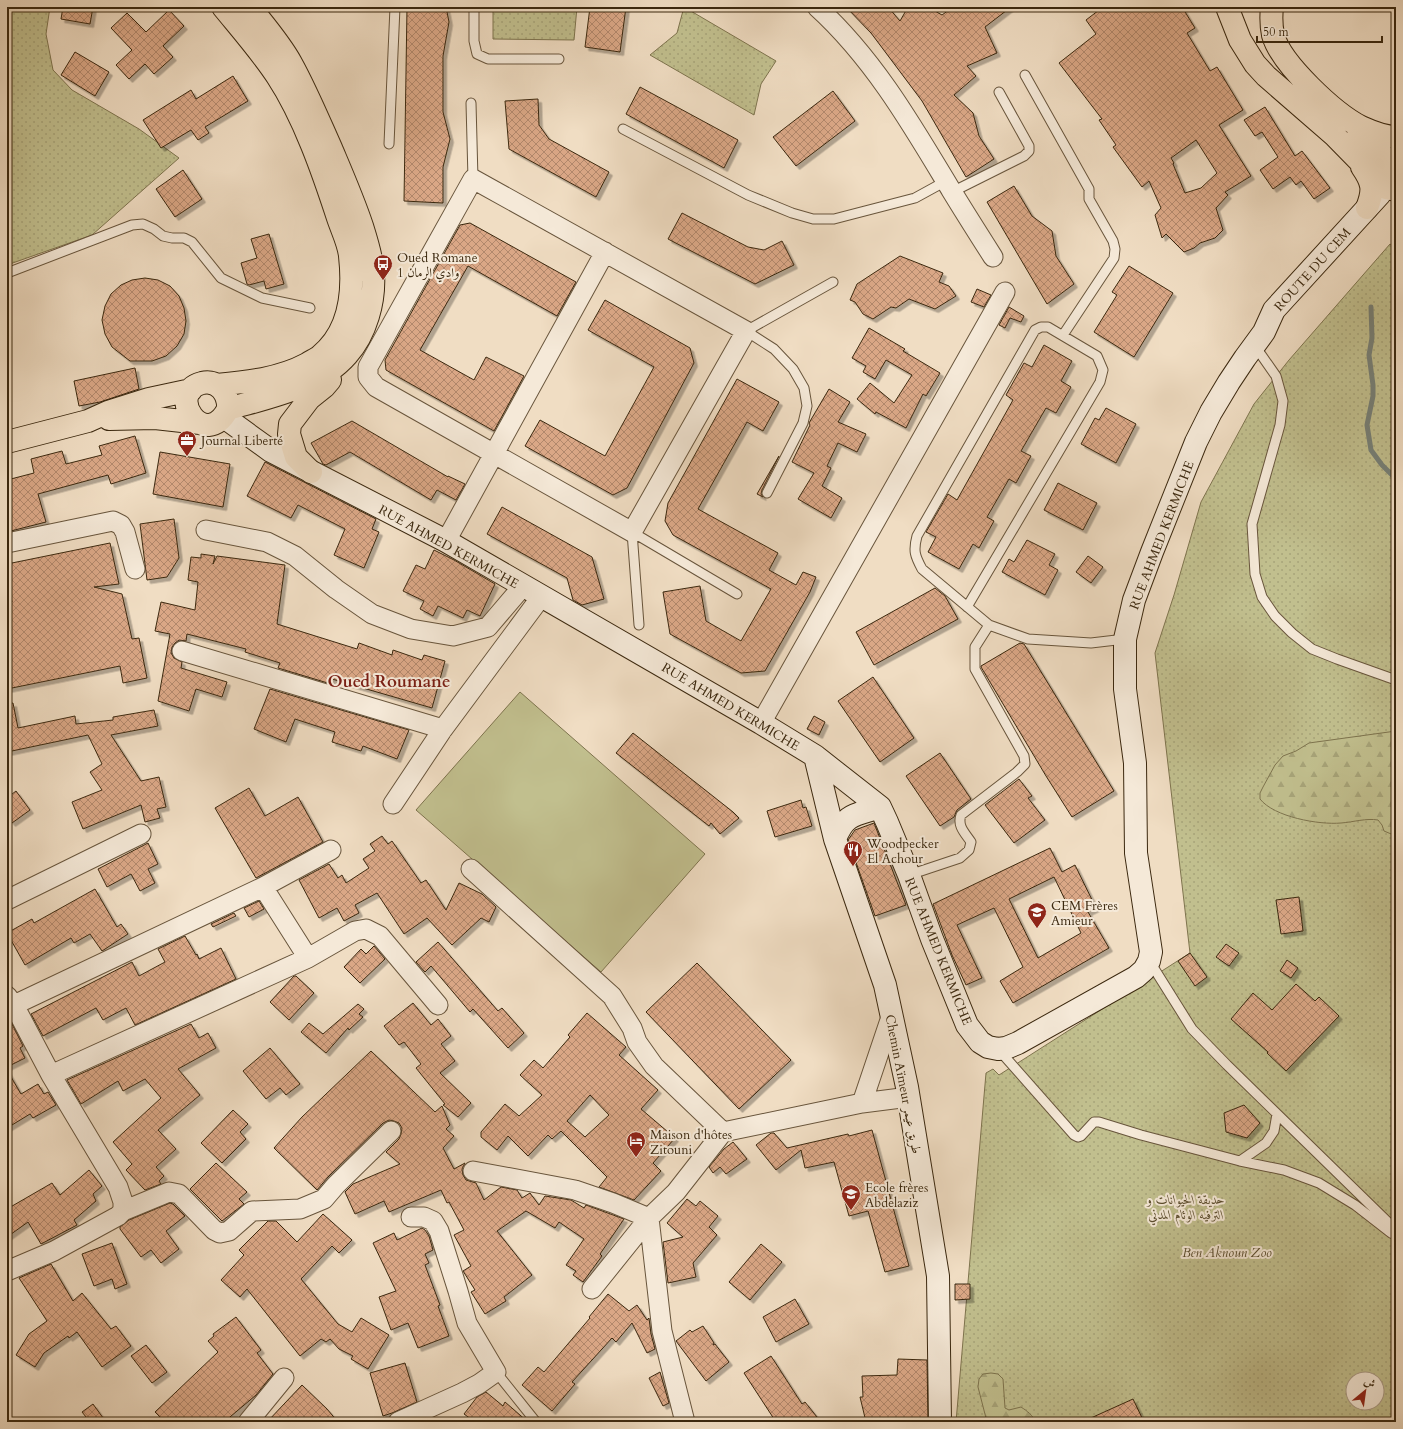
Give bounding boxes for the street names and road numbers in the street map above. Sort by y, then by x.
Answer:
street label: ROUTE DU CEM [1270,224,1355,315]
street label: RUE AHMED KERMICHE [1125,458,1199,612]
street label: RUE AHMED KERMICHE [375,501,522,593]
street label: RUE AHMED KERMICHE [658,659,803,755]
street label: RUE AHMED KERMICHE [900,875,976,1028]
street label: Chemin Aïmeur طريق عيمر [881,1013,925,1155]

